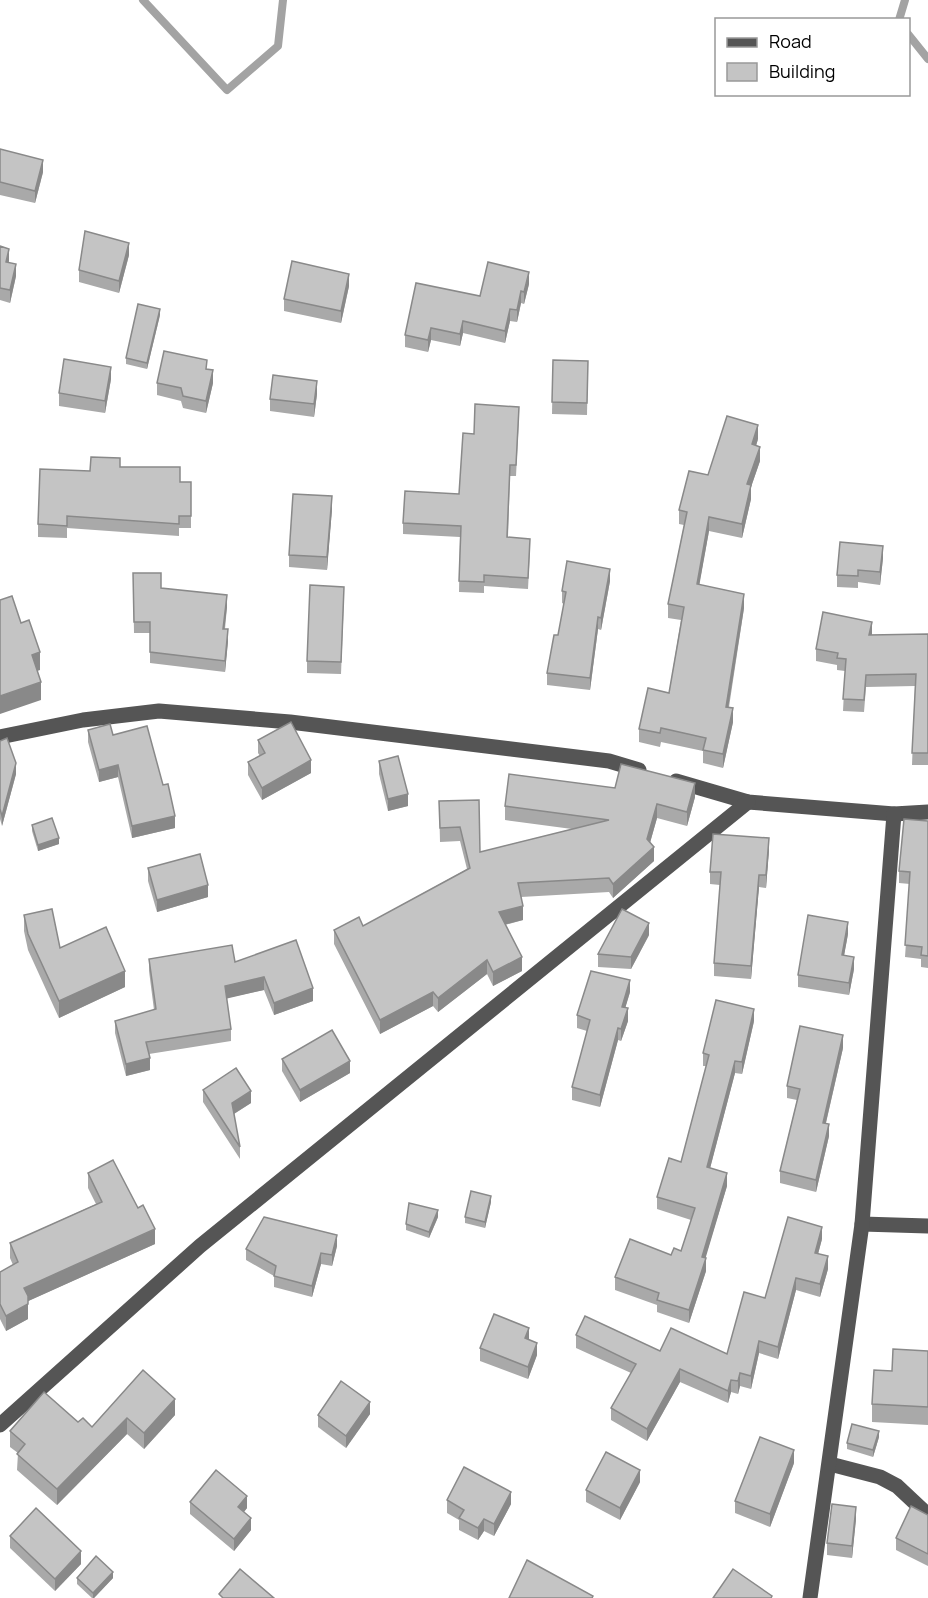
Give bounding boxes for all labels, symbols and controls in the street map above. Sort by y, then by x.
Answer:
legend [715,18,910,96]
text: Road [769,29,812,53]
text: Building [769,59,835,83]

